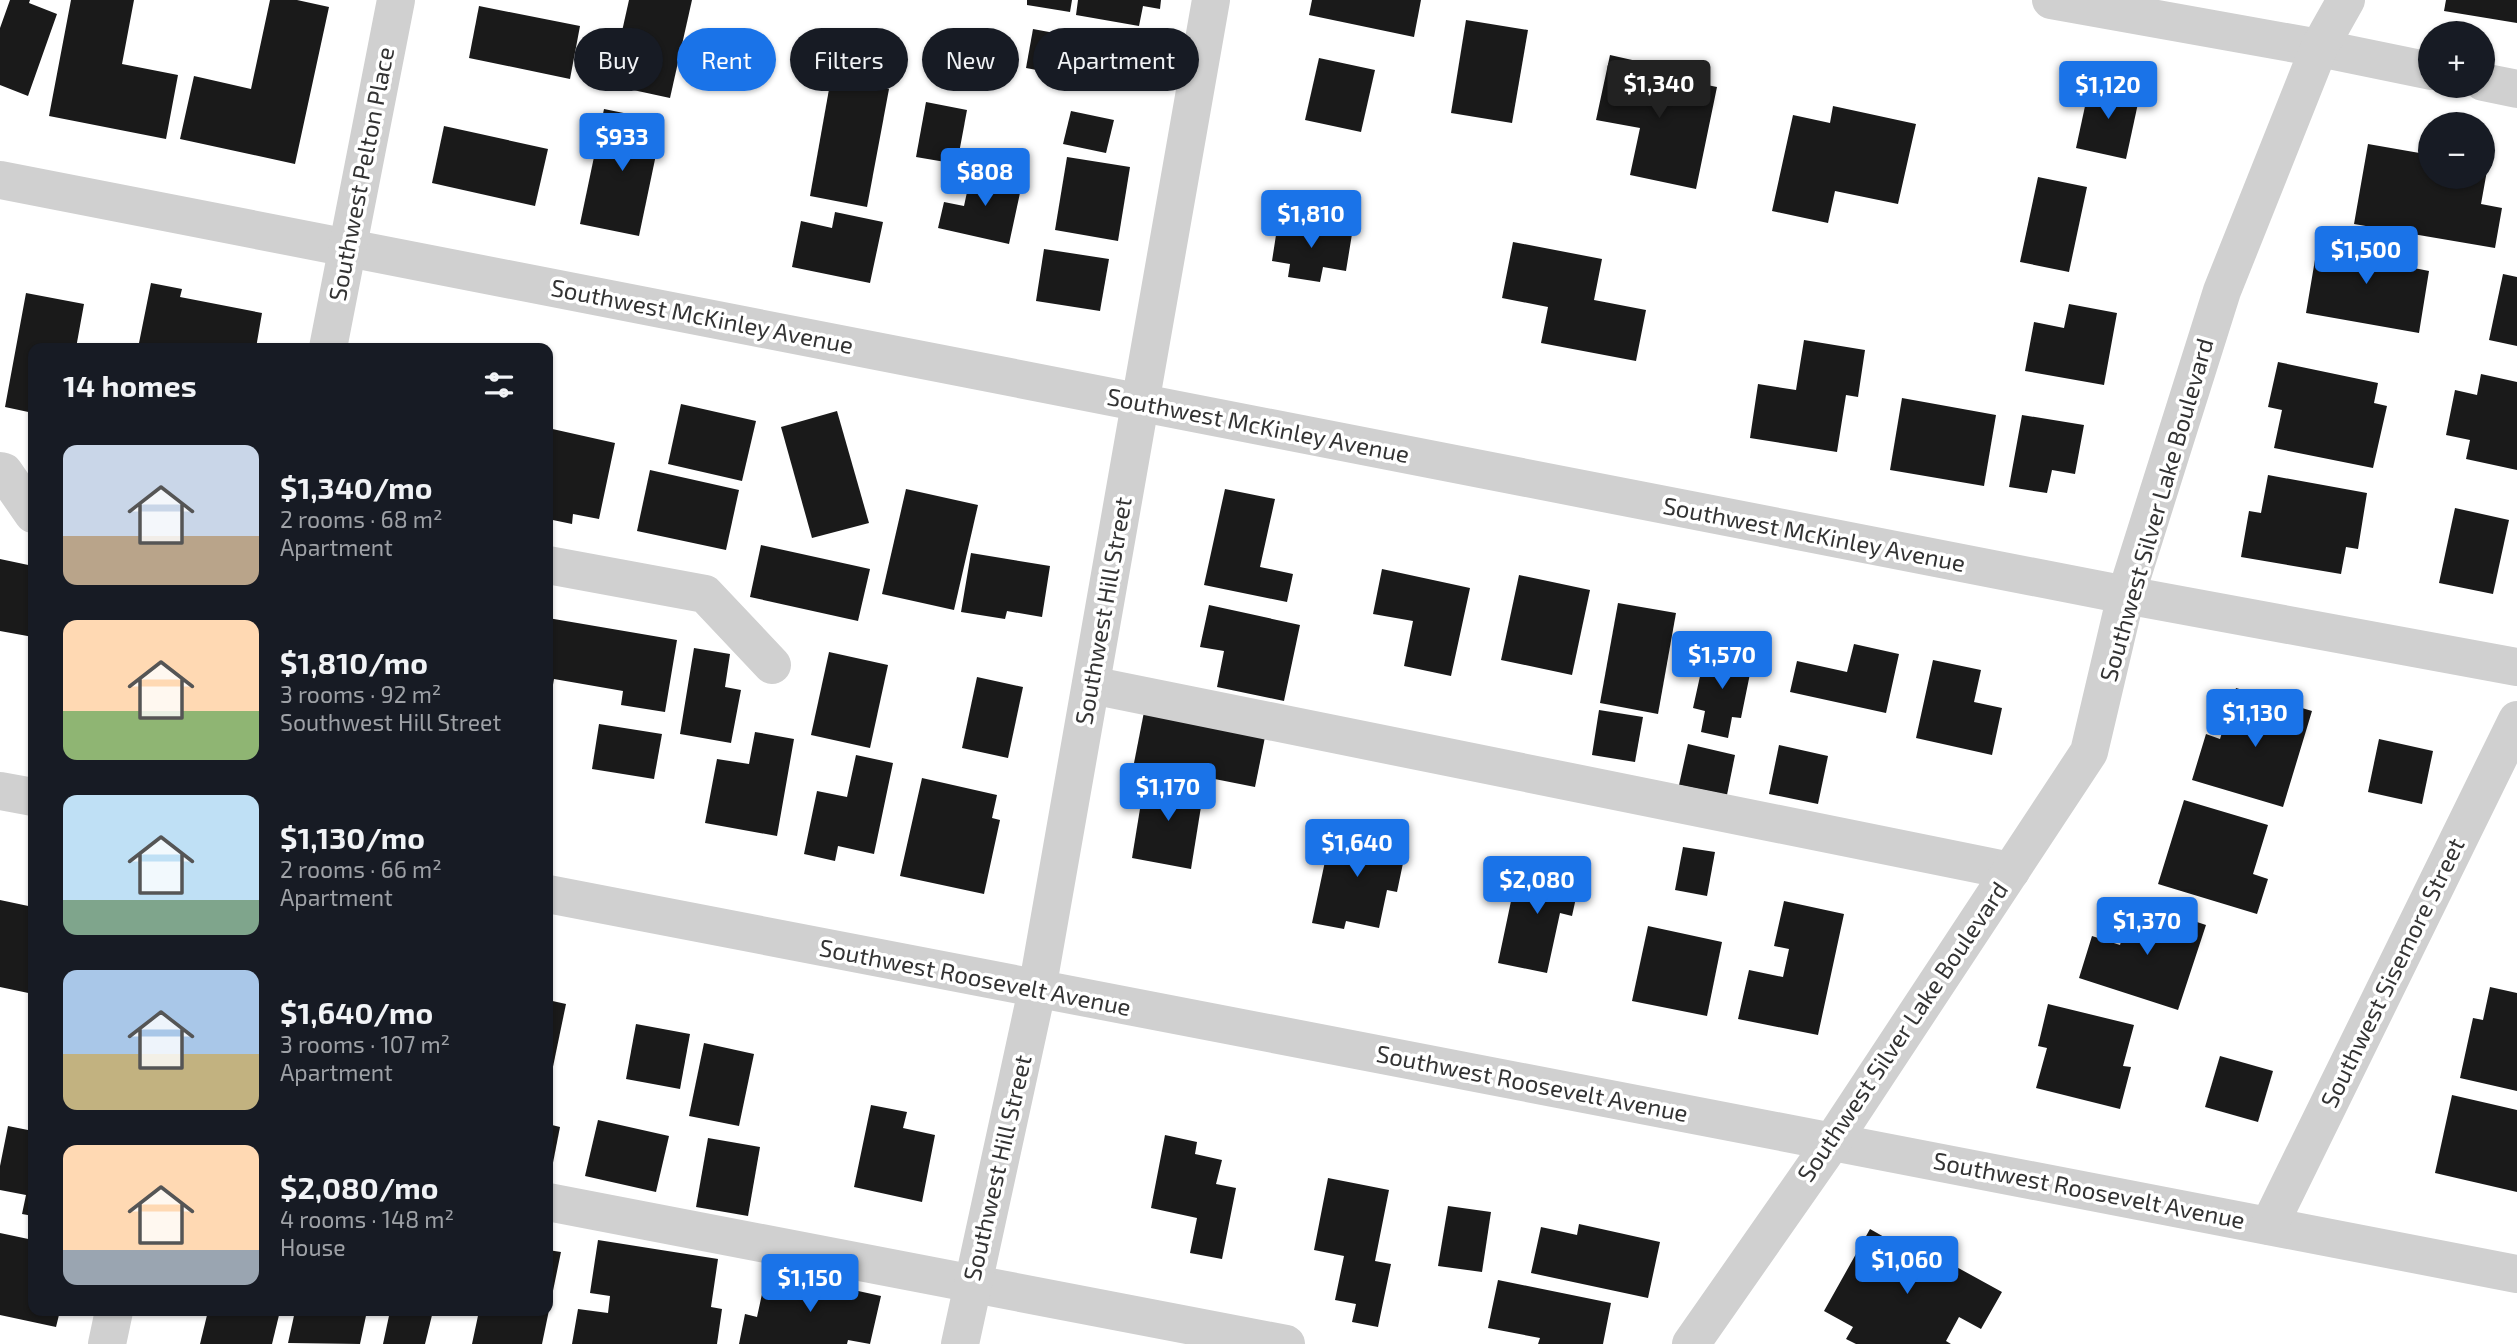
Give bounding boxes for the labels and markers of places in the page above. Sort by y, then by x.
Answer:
pin: $1,340 [1602,60,1716,120]
pin: $1,120 [2051,61,2165,121]
pin: $933 [581,114,663,173]
pin: $808 [944,148,1026,208]
pin: $1,810 [1254,190,1368,250]
pin: $1,500 [2309,226,2423,286]
pin: $1,570 [1665,632,1779,691]
pin: $1,130 [2198,690,2312,749]
pin: $1,170 [1111,764,1225,823]
pin: $1,640 [1300,820,1414,879]
pin: $2,080 [1480,856,1594,916]
pin: $1,370 [2090,898,2204,957]
pin: $1,060 [1850,1236,1964,1296]
pin: $1,150 [753,1254,867,1314]

